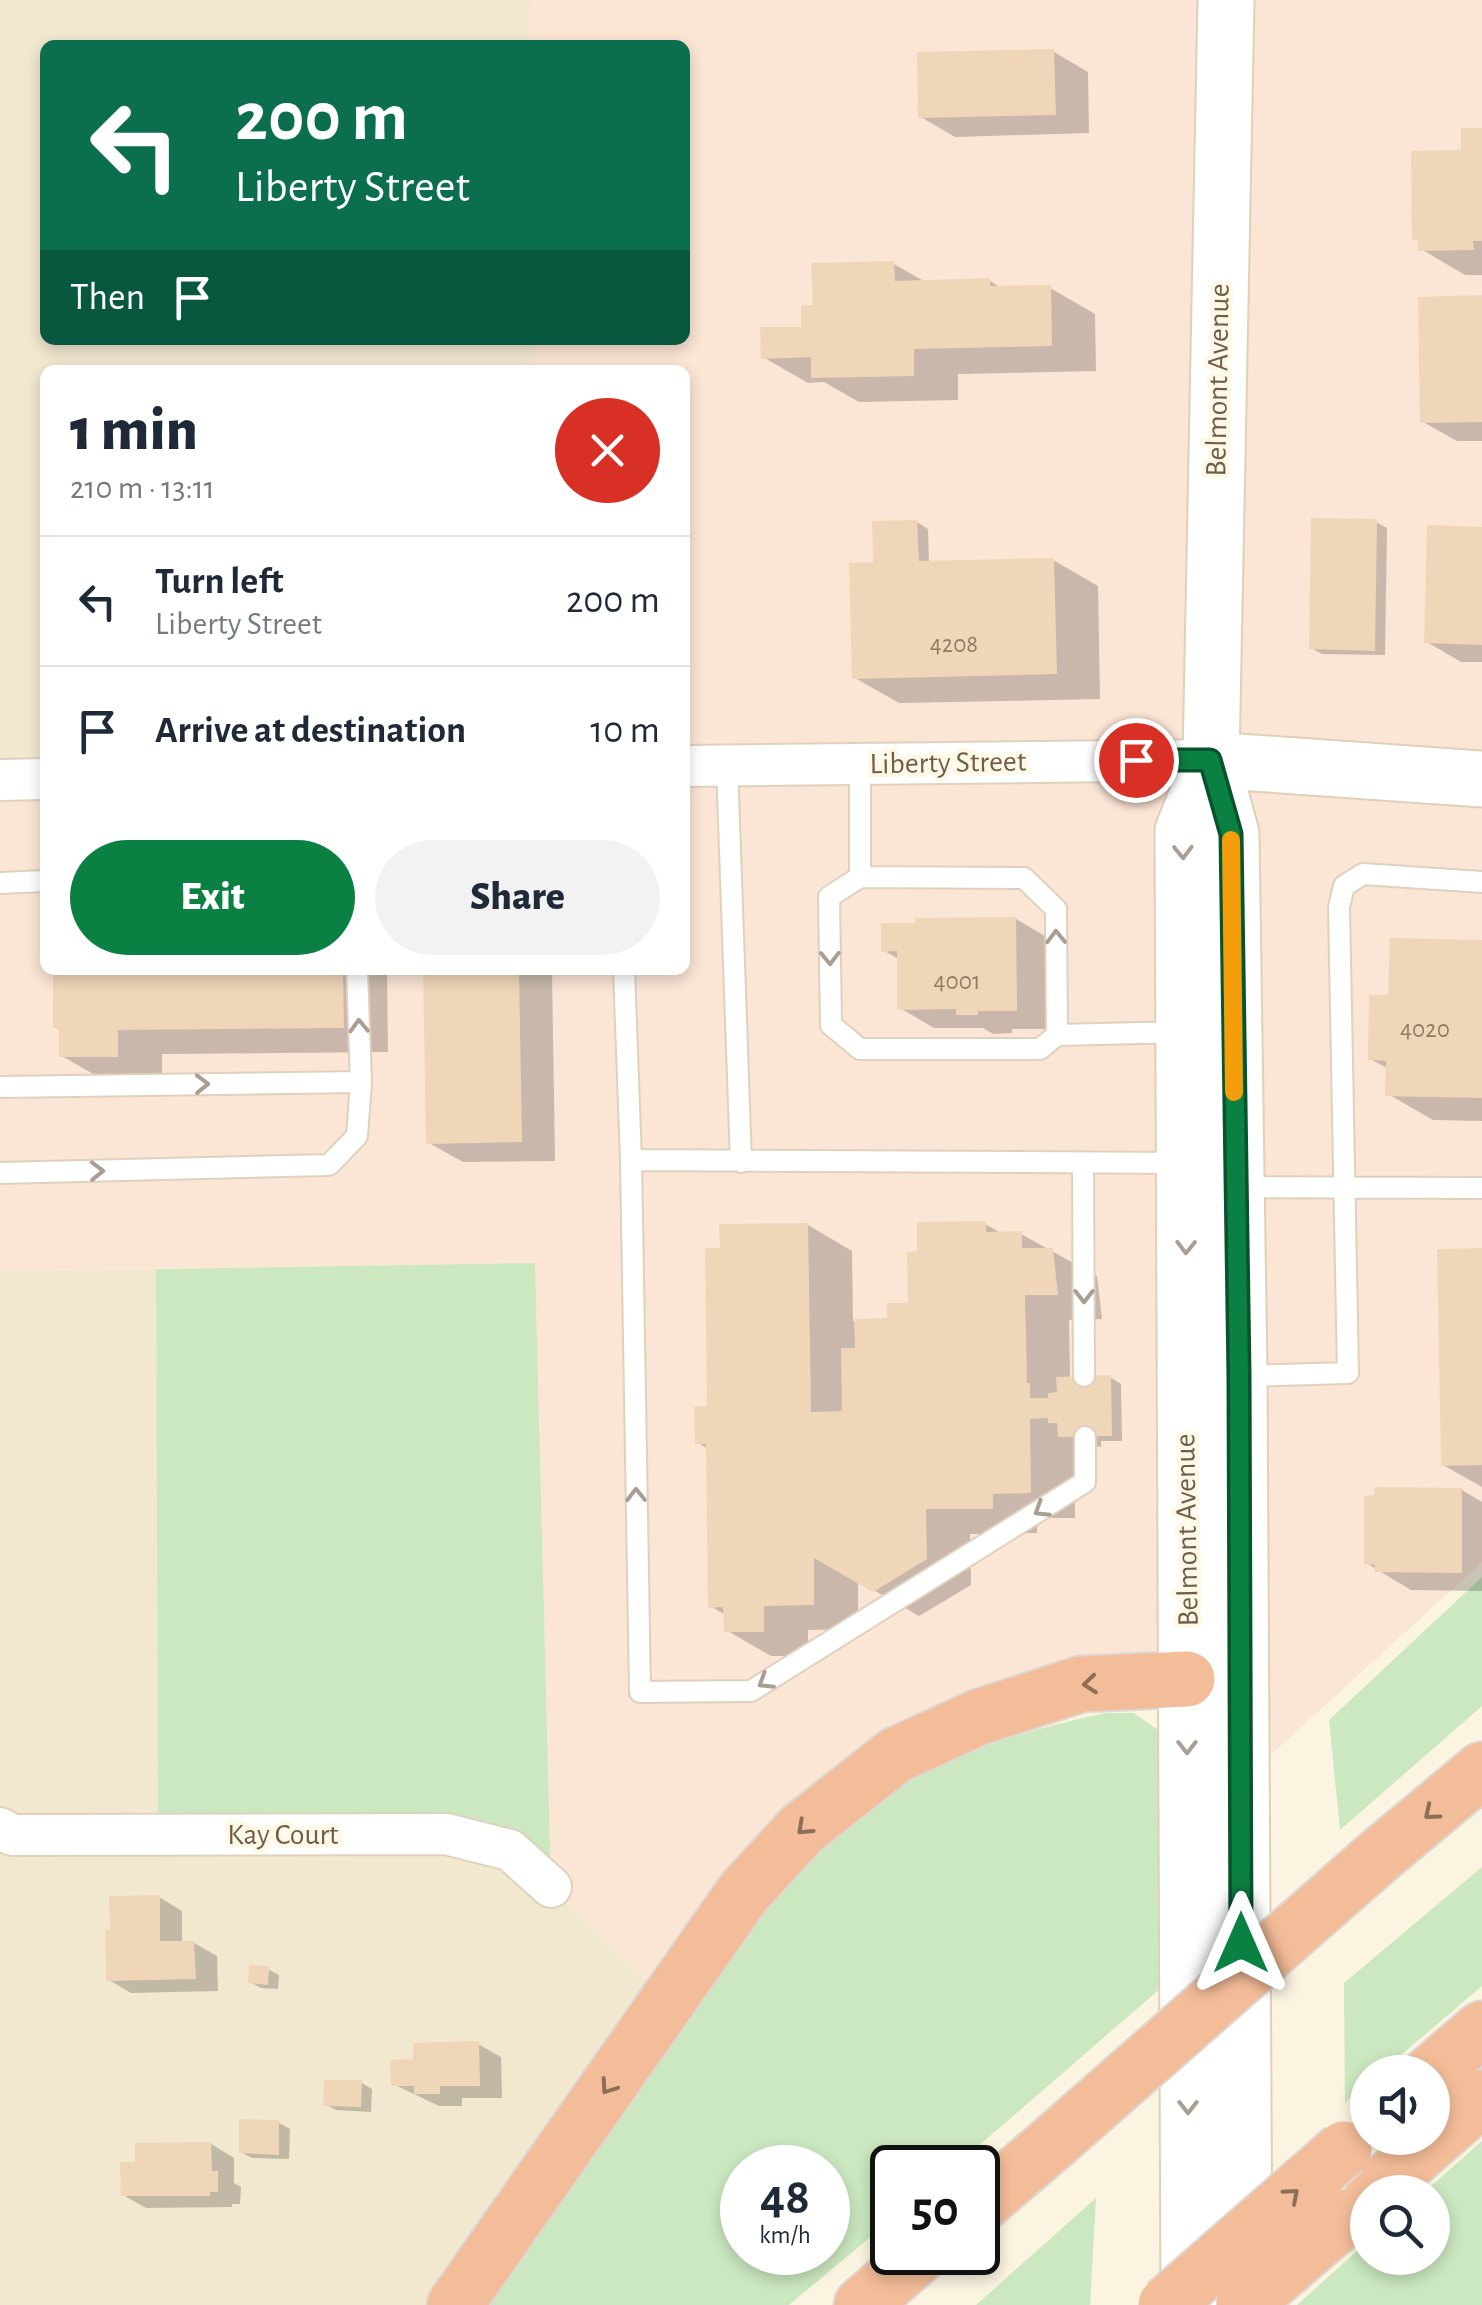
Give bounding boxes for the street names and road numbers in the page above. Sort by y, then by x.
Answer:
street label: Belmont Avenue [1201,283,1235,477]
street label: Liberty Street [869,747,1027,779]
street label: Belmont Avenue [1170,1433,1204,1627]
street label: Kay Court [227,1820,339,1850]

